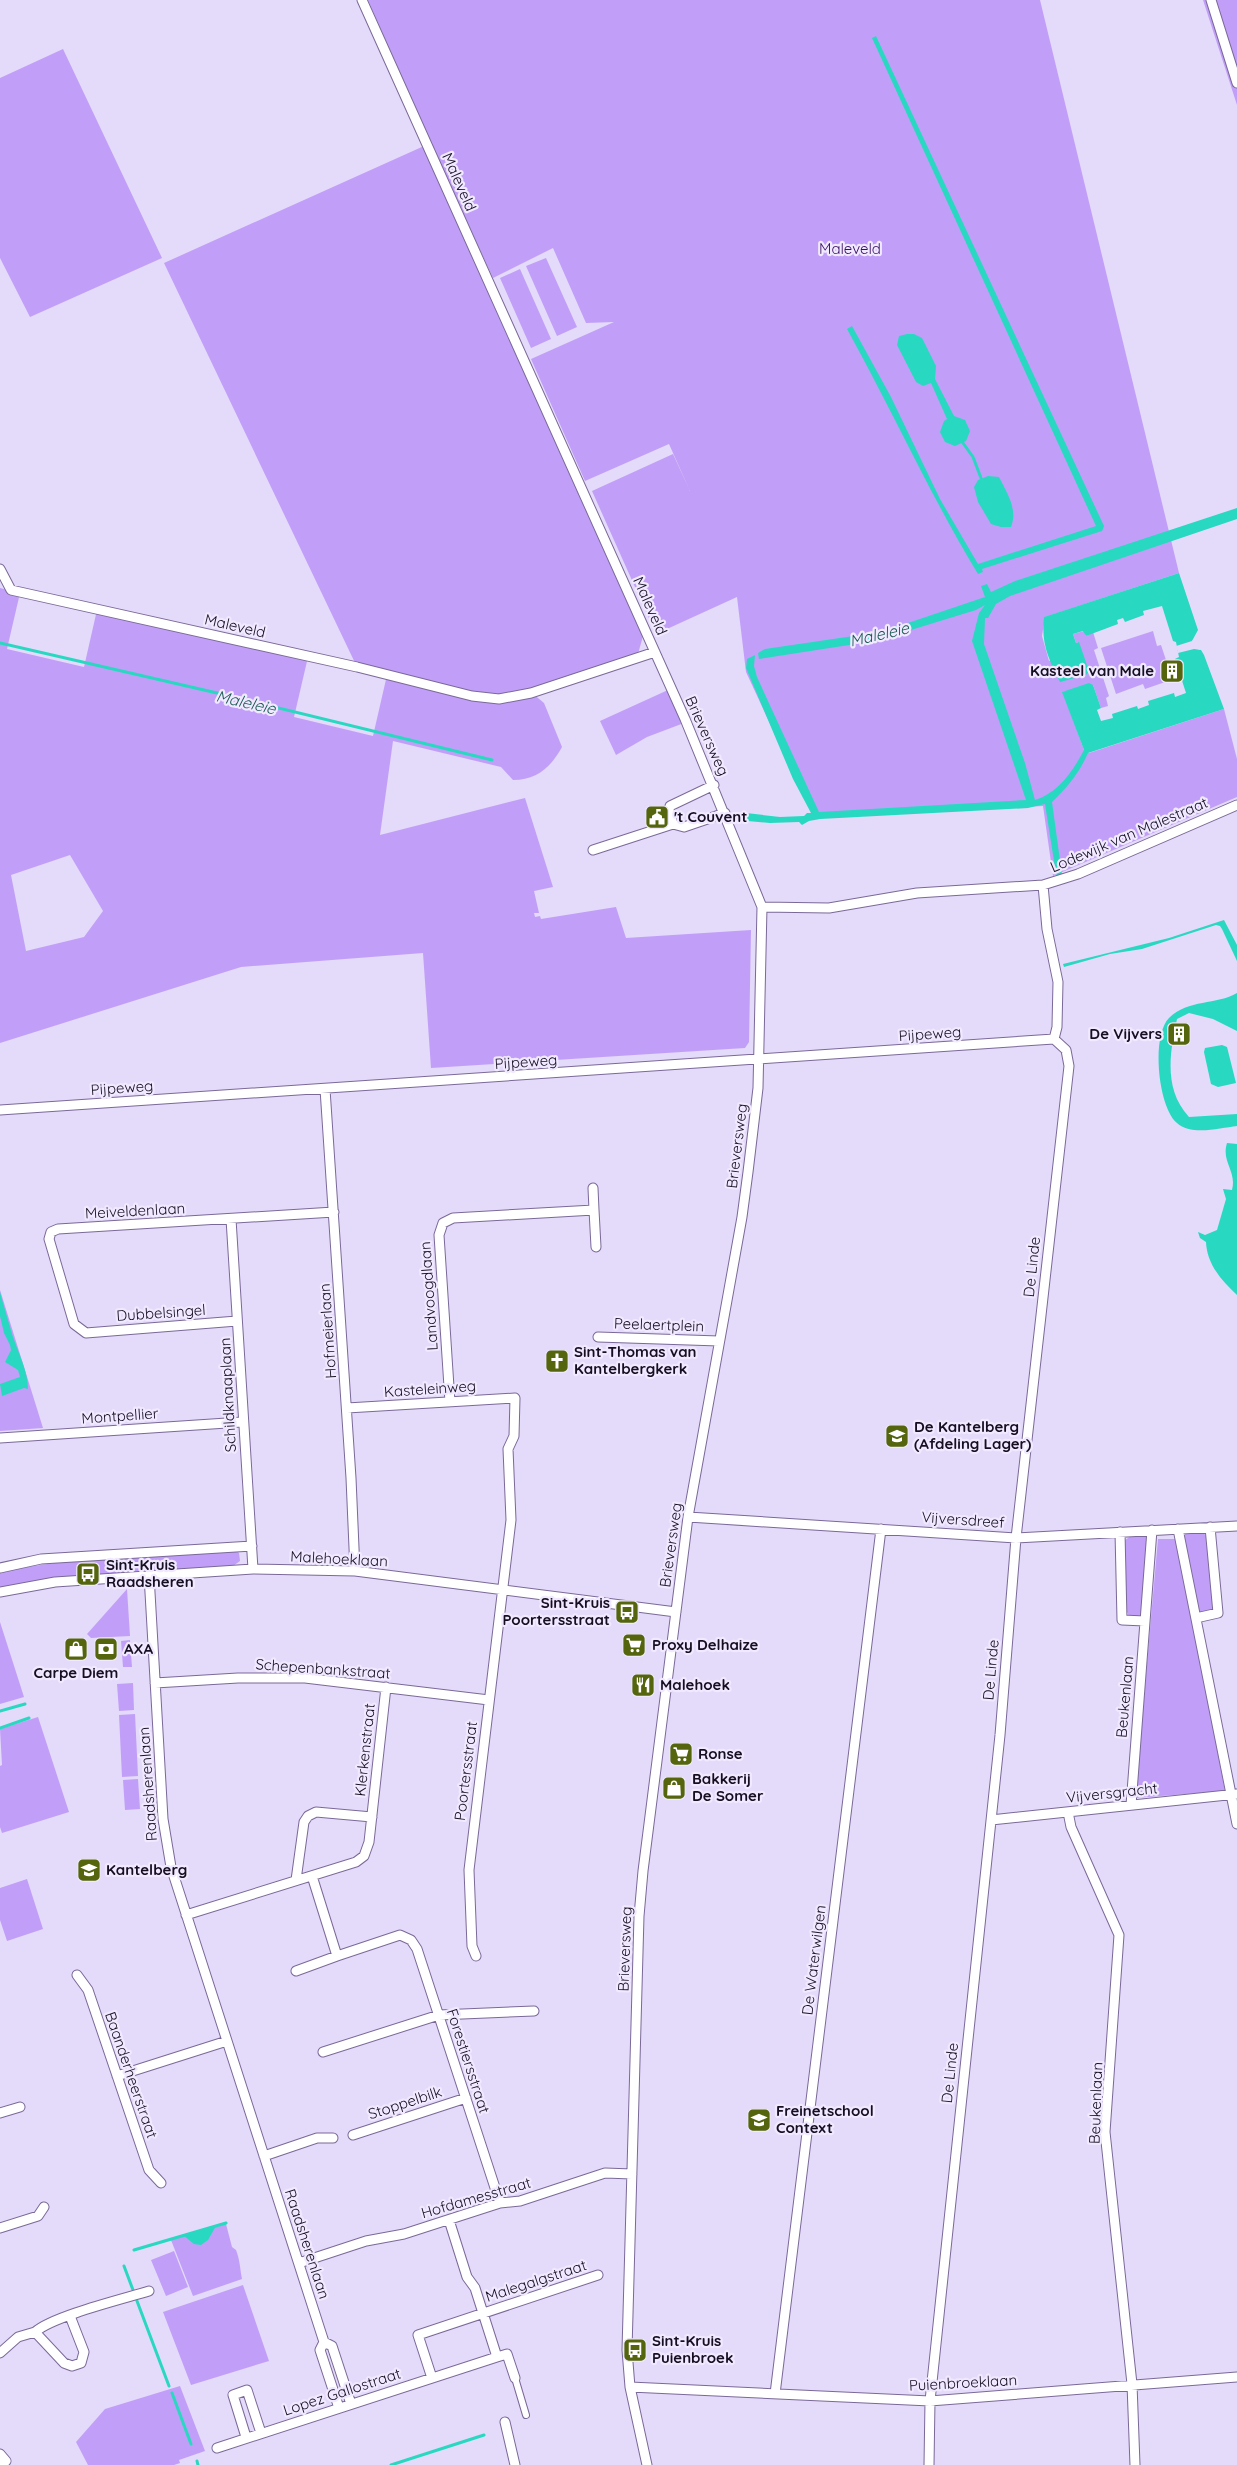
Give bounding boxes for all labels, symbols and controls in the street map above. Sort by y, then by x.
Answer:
street label: Maleveld [438,150,481,214]
park label: Maleveld [819,239,881,258]
street label: Maleveld [629,574,672,638]
street label: Maleveld [203,609,267,642]
water label: Maleleie [847,617,912,651]
building icon: Kasteel van Male [1159,658,1185,684]
place label: Kasteel van Male [1030,661,1154,680]
water label: Maleleie [214,685,279,719]
street label: Brieversweg [681,693,733,779]
street label: Lodewijk van Malestraat [1047,793,1211,876]
public building icon: 't Couvent [644,804,670,830]
place label: 't Couvent [674,807,747,826]
building icon: De Vijvers [1166,1021,1192,1047]
street label: Pijpeweg [898,1022,962,1045]
place label: De Vijvers [1089,1024,1162,1043]
street label: Pijpeweg [494,1050,558,1073]
street label: Pijpeweg [90,1076,154,1099]
street label: Brieversweg [722,1102,751,1189]
street label: Meiveldenlaan [84,1198,186,1223]
street label: De Linde [1019,1236,1044,1298]
street label: Landvoogdlaan [415,1241,442,1351]
street label: Hofmeierlaan [315,1283,340,1379]
street label: Dubbelsingel [116,1300,206,1325]
street label: Peelaertplein [614,1313,705,1336]
street label: Schildknaaplaan [215,1337,240,1453]
place label: Sint-Thomas van Kantelbergkerk [574,1342,697,1378]
church icon: Sint-Thomas van Kantelbergkerk [544,1348,570,1374]
street label: Kasteleinweg [383,1376,477,1401]
street label: Montpellier [81,1403,159,1428]
place label: De Kantelberg (Afdeling Lager) [914,1417,1031,1453]
school or university icon: De Kantelberg (Afdeling Lager) [884,1423,910,1449]
street label: Brieversweg [655,1501,686,1589]
street label: Vijversdreef [921,1507,1006,1532]
street label: Malehoeklaan [290,1546,388,1571]
place label: Sint-Kruis Raadsheren [106,1555,194,1591]
bus stop icon: Sint-Kruis Raadsheren [75,1561,101,1587]
place label: Sint-Kruis Poortersstraat [502,1593,610,1629]
bus stop icon: Sint-Kruis Poortersstraat [614,1599,640,1625]
supermarket icon: Proxy Delhaize [621,1632,647,1658]
place label: Proxy Delhaize [652,1635,759,1654]
shop icon: Carpe Diem [63,1636,89,1662]
bank icon: AXA [93,1636,119,1662]
place label: AXA [124,1639,153,1658]
street label: De Linde [978,1639,1003,1701]
street label: Schepenbankstraat [255,1654,391,1683]
street label: Beukenlaan [1111,1655,1138,1739]
place label: Carpe Diem [34,1663,118,1682]
restaurant icon: Malehoek [630,1672,656,1698]
place label: Malehoek [660,1675,730,1694]
street label: Klerkenstraat [350,1702,379,1798]
street label: Poortersstraat [450,1720,481,1822]
street label: Raadsherenlaan [134,1726,161,1842]
supermarket icon: Ronse [668,1741,694,1767]
place label: Ronse [698,1744,743,1763]
place label: Bakkerij De Somer [692,1769,764,1805]
shop icon: Bakkerij De Somer [661,1775,687,1801]
street label: Vijversgracht [1065,1778,1159,1807]
school or university icon: Kantelberg [76,1857,102,1883]
place label: Kantelberg [106,1860,187,1879]
street label: De Waterwilgen [797,1904,830,2016]
street label: Brieversweg [614,1906,635,1992]
street label: Forestiersstraat [443,2006,494,2116]
street label: Baanderheerstraat [101,2009,162,2141]
street label: De Linde [937,2042,962,2104]
street label: Beukenlaan [1085,2062,1106,2144]
street label: Stoppelbilk [366,2082,444,2123]
place label: Freinetschool Context [776,2101,874,2137]
school or university icon: Freinetschool Context [746,2107,772,2133]
street label: Hofdamesstraat [419,2173,533,2222]
street label: Raadsherenlaan [281,2186,334,2301]
street label: Malegalgstraat [483,2255,589,2306]
place label: Sint-Kruis Puienbroek [652,2331,733,2367]
bus stop icon: Sint-Kruis Puienbroek [622,2337,648,2363]
street label: Lopez Gallostraat [281,2364,403,2419]
street label: Puienbroeklaan [908,2370,1018,2395]

